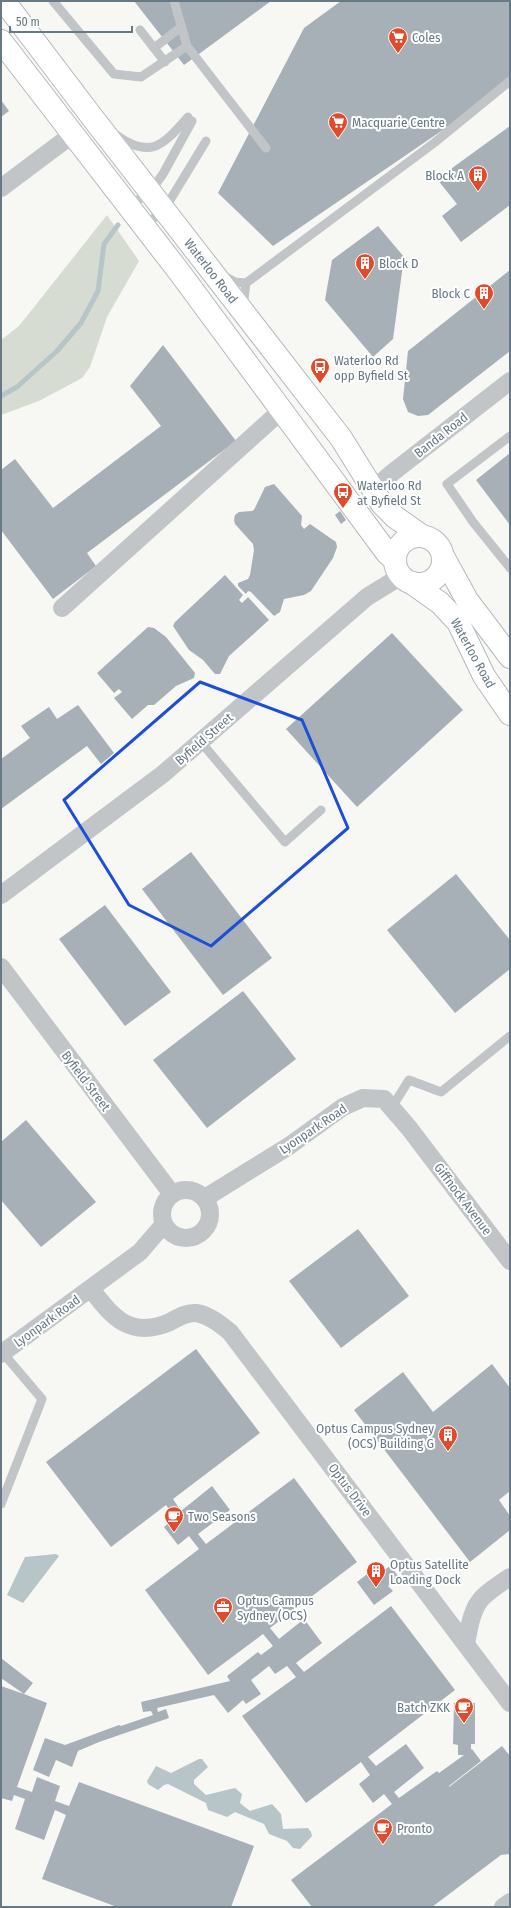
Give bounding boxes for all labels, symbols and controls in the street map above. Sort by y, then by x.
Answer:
scale bar [10,8,132,34]
text: 50 m [16,15,40,29]
supermarket icon: Coles [387,26,409,54]
place label: Coles [412,30,441,45]
supermarket icon: Macquarie Centre [327,111,349,139]
place label: Macquarie Centre [352,115,445,130]
building icon: Block A [467,164,489,192]
place label: Block A [425,168,464,183]
street label: Waterloo Road [181,236,241,306]
building icon: Block D [354,252,376,280]
place label: Block D [379,256,419,271]
building icon: Block C [473,282,495,310]
place label: Block C [431,286,470,301]
place label: Waterloo Rd opp Byfield St [334,353,409,383]
bus stop icon: Waterloo Rd opp Byfield St [309,356,331,384]
street label: Banda Road [411,409,471,461]
place label: Waterloo Rd at Byfield St [357,478,422,508]
bus stop icon: Waterloo Rd at Byfield St [332,481,354,509]
street label: Waterloo Road [448,615,498,691]
street label: Byfield Street [172,709,236,768]
street label: Byfield Street [58,1048,114,1115]
street label: Lyonpark Road [276,1101,350,1157]
street label: Giffnock Avenue [431,1160,495,1238]
street label: Lyonpark Road [11,1292,83,1350]
place label: Optus Campus Sydney (OCS) Building G [316,1421,434,1451]
building icon: Optus Campus Sydney (OCS) Building G [437,1424,459,1452]
street label: Optus Drive [325,1461,375,1519]
cafe icon: Two Seasons [163,1505,185,1533]
place label: Two Seasons [188,1509,256,1524]
place label: Optus Satellite Loading Dock [390,1557,469,1587]
building icon: Optus Satellite Loading Dock [365,1560,387,1588]
place label: Optus Campus Sydney (OCS) [237,1593,314,1623]
office icon: Optus Campus Sydney (OCS) [212,1596,234,1624]
cafe icon: Batch ZKK [453,1696,475,1724]
place label: Batch ZKK [397,1700,450,1715]
cafe icon: Pronto [372,1817,394,1845]
place label: Pronto [397,1821,432,1836]

